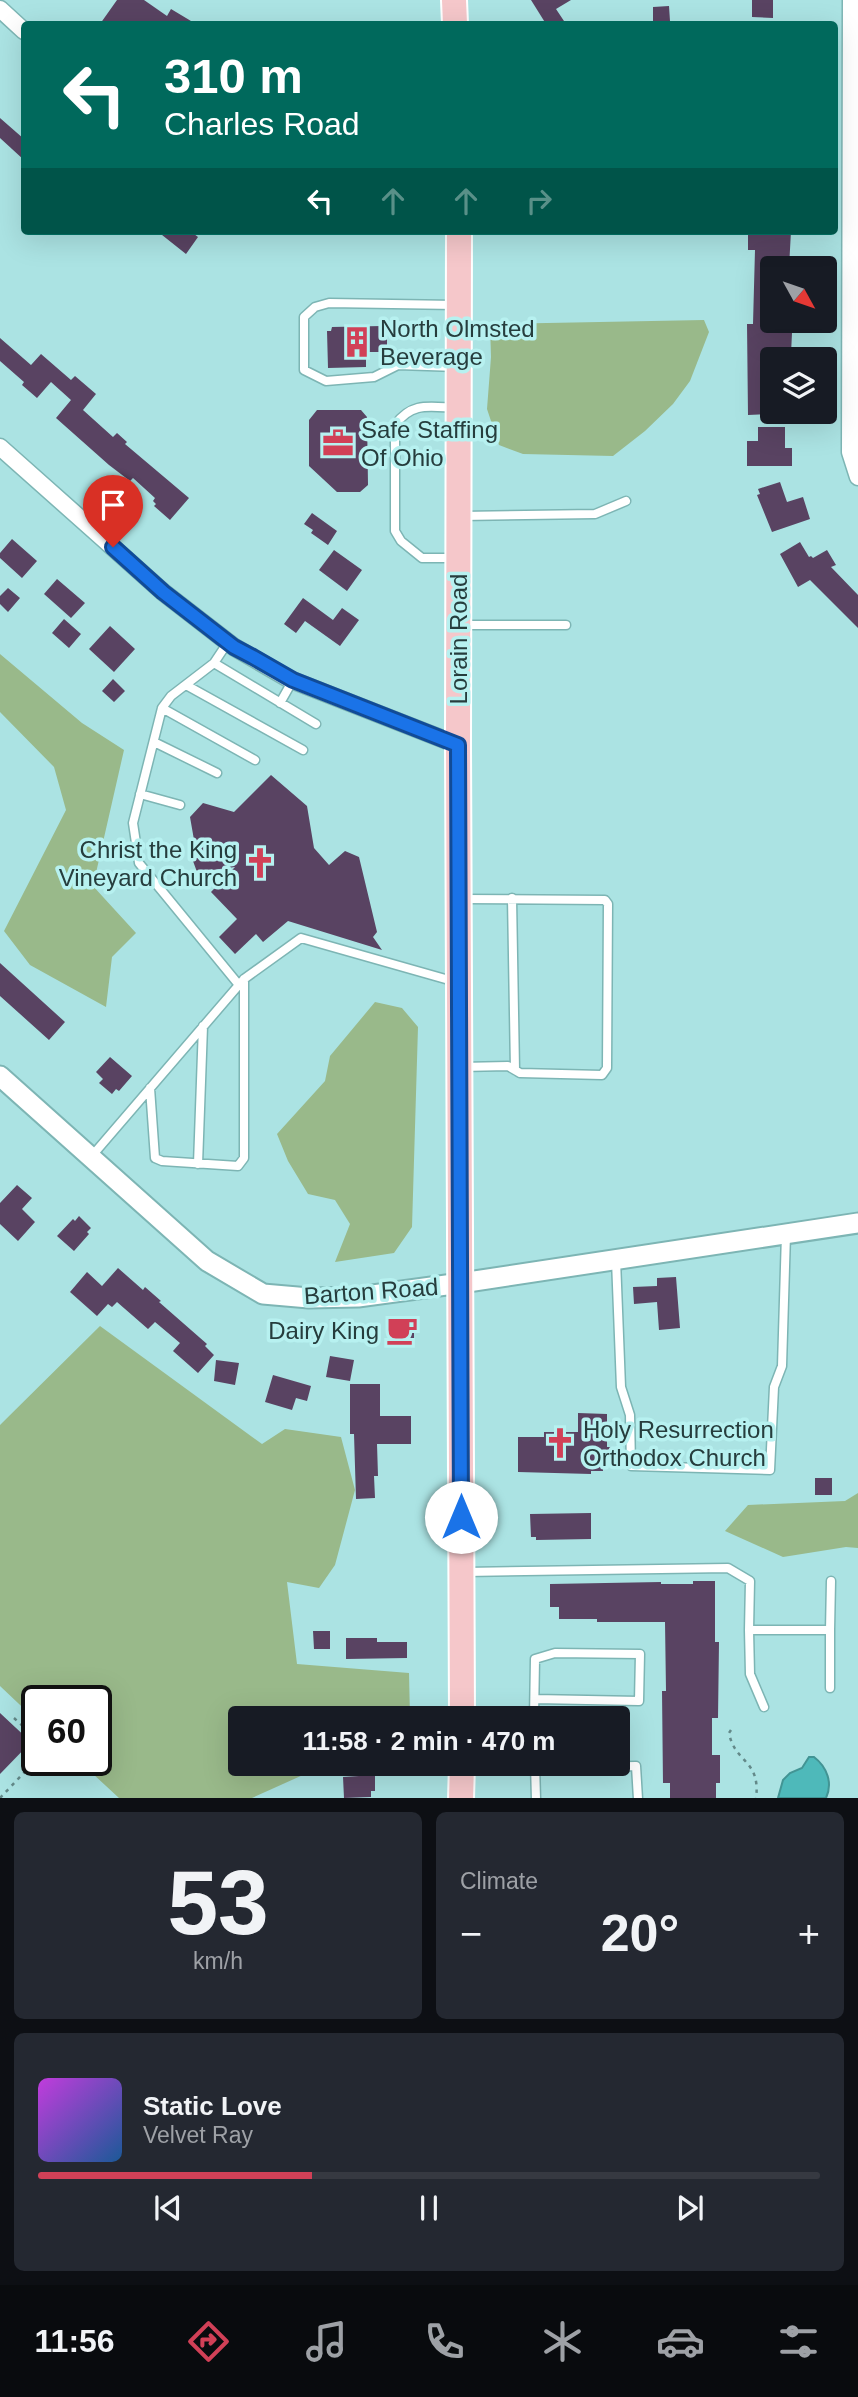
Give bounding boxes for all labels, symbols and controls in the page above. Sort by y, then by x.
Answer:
icon: left [49,49,140,140]
text: 310 m [164,49,303,103]
text: Charles Road [164,106,360,142]
icon: left [301,182,339,220]
icon: ahead [374,182,412,220]
icon: ahead [447,182,485,220]
icon: right [520,182,558,220]
north arrow [760,256,836,332]
map controls [760,256,837,424]
place label: North Olmsted Beverage [380,315,535,370]
building icon: North Olmsted Beverage [340,325,374,359]
button: layers [760,347,837,424]
place label: Safe Staffing Of Ohio [361,416,498,471]
office icon: Safe Staffing Of Ohio [321,426,355,460]
pin [83,475,143,547]
icon: arrive [94,486,132,524]
street label: Lorain Road [445,574,472,704]
place label: Christ the King Vineyard Church [59,836,237,891]
church icon: Christ the King Vineyard Church [243,846,277,880]
street label: Barton Road [303,1273,439,1309]
cafe icon: Dairy King [385,1313,419,1347]
place label: Dairy King [268,1317,379,1344]
place label: Holy Resurrection Orthodox Church [583,1416,774,1471]
church icon: Holy Resurrection Orthodox Church [543,1426,577,1460]
position arrow [424,1480,498,1554]
speed limit sign: 60 [21,1685,112,1776]
text: 11:58 · 2 min · 470 m [303,1726,555,1756]
text: 53 [167,1852,269,1953]
text: Climate [460,1868,538,1894]
text: 20° [601,1904,679,1962]
text: − [460,1913,482,1955]
text: + [798,1913,820,1955]
text: km/h [193,1948,243,1974]
text: Static Love [143,2091,282,2121]
text: Velvet Ray [143,2122,253,2148]
icon: previous [149,2189,187,2227]
icon: pause [410,2189,448,2227]
icon: next [671,2189,709,2227]
icon: directions [184,2317,233,2366]
icon: music [302,2317,351,2366]
icon: phone [420,2317,469,2366]
icon: climate [538,2317,587,2366]
icon: car [656,2317,705,2366]
icon: filters [774,2317,823,2366]
text: 11:56 [35,2323,115,2359]

